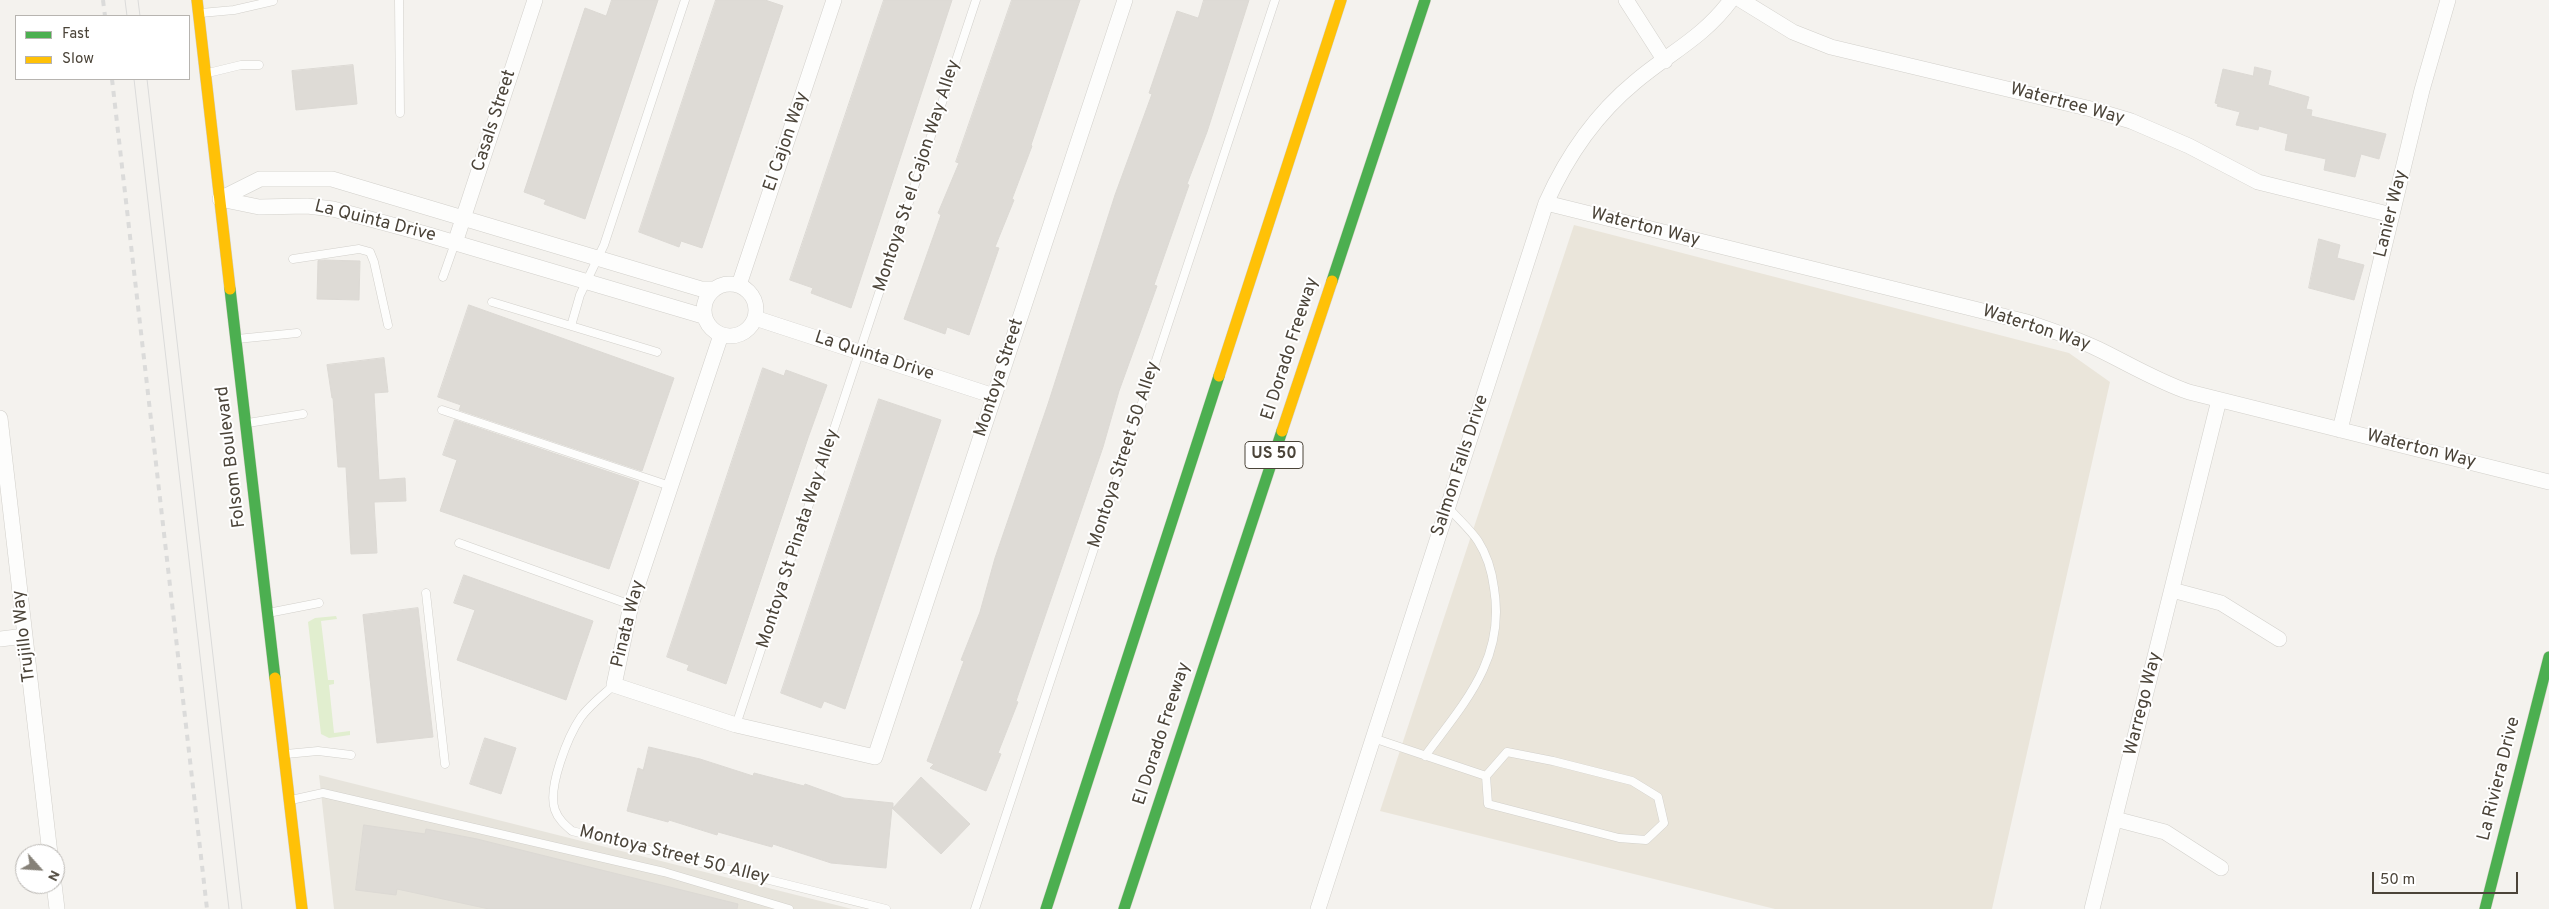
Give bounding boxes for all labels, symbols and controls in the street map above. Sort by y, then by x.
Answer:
legend [15,15,190,80]
text: Fast [62,25,90,44]
text: Slow [62,50,94,69]
street label: Montoya St el Cajon Way Alley [870,57,966,295]
street label: Casals Street [468,67,522,175]
street label: Watertree Way [2007,79,2127,131]
street label: El Cajon Way [760,89,814,195]
street label: Lanier Way [2371,168,2413,260]
street label: La Quinta Drive [312,196,438,248]
street label: Waterton Way [1588,204,1702,252]
street label: El Dorado Freeway [1258,275,1324,423]
street label: Waterton Way [1979,301,2093,357]
street label: Montoya Street [971,316,1029,440]
street label: La Quinta Drive [811,328,937,386]
street label: Montoya Street 50 Alley [1085,359,1165,551]
street label: Folsom Boulevard [213,385,251,529]
street label: Salmon Falls Drive [1428,392,1494,540]
street label: Waterton Way [2364,426,2478,474]
street label: Montoya St Pinata Way Alley [753,427,845,651]
road number: US 50 [1245,442,1303,468]
street label: Pinata Way [608,578,650,670]
street label: Trujillo Way [9,589,41,683]
street label: Warrego Way [2121,650,2167,758]
street label: El Dorado Freeway [1130,660,1196,808]
street label: La Riviera Drive [2474,715,2526,843]
street label: Montoya Street 50 Alley [577,822,771,890]
north arrow [15,844,65,894]
scale bar [2374,862,2520,894]
text: N [43,867,63,884]
text: 50 m [2380,871,2415,890]

